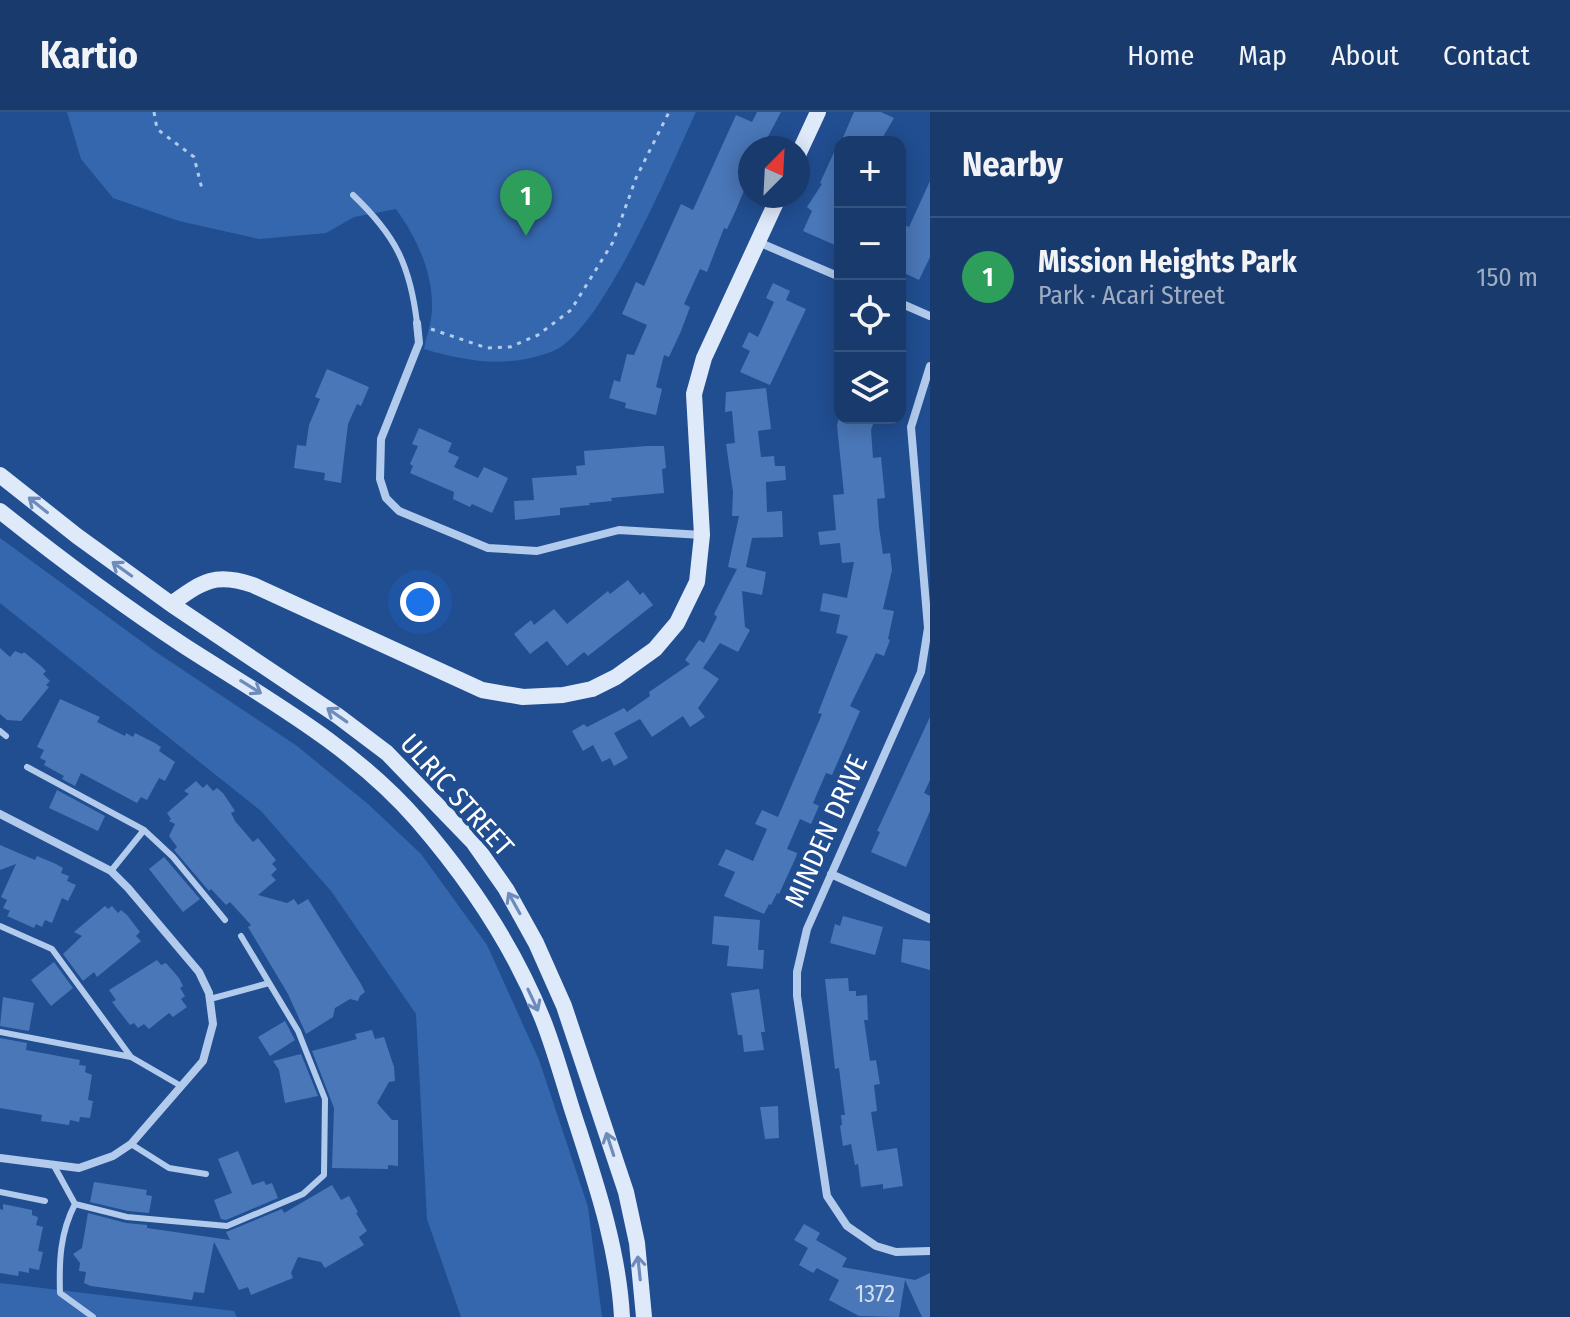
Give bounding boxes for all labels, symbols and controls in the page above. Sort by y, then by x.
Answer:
text: Kartio [40,32,138,78]
text: Home [1127,39,1194,72]
text: Map [1238,39,1287,72]
text: About [1331,39,1399,72]
text: Contact [1443,39,1530,72]
north arrow [738,136,810,208]
map controls [834,136,906,424]
button: + [834,136,906,208]
text: Nearby [962,144,1063,185]
pin: 1 [500,170,552,236]
button: − [834,208,906,280]
text: Mission Heights Park [1038,244,1297,280]
text: 1 [983,262,994,293]
text: 150 m [1476,262,1538,293]
button: locate [834,280,906,352]
text: Park · Acari Street [1038,280,1225,311]
button: layers [834,352,906,424]
one-way arrow [28,496,49,514]
one-way arrow [112,561,133,578]
your location [400,582,440,622]
one-way arrow [239,680,262,696]
one-way arrow [326,707,348,723]
street label: ULRIC STREET [394,727,520,863]
street label: MINDEN DRIVE [778,750,874,912]
one-way arrow [505,892,521,915]
one-way arrow [526,987,541,1011]
one-way arrow [601,1131,616,1156]
one-way arrow [631,1255,646,1281]
house number: 1372 [855,1280,895,1308]

